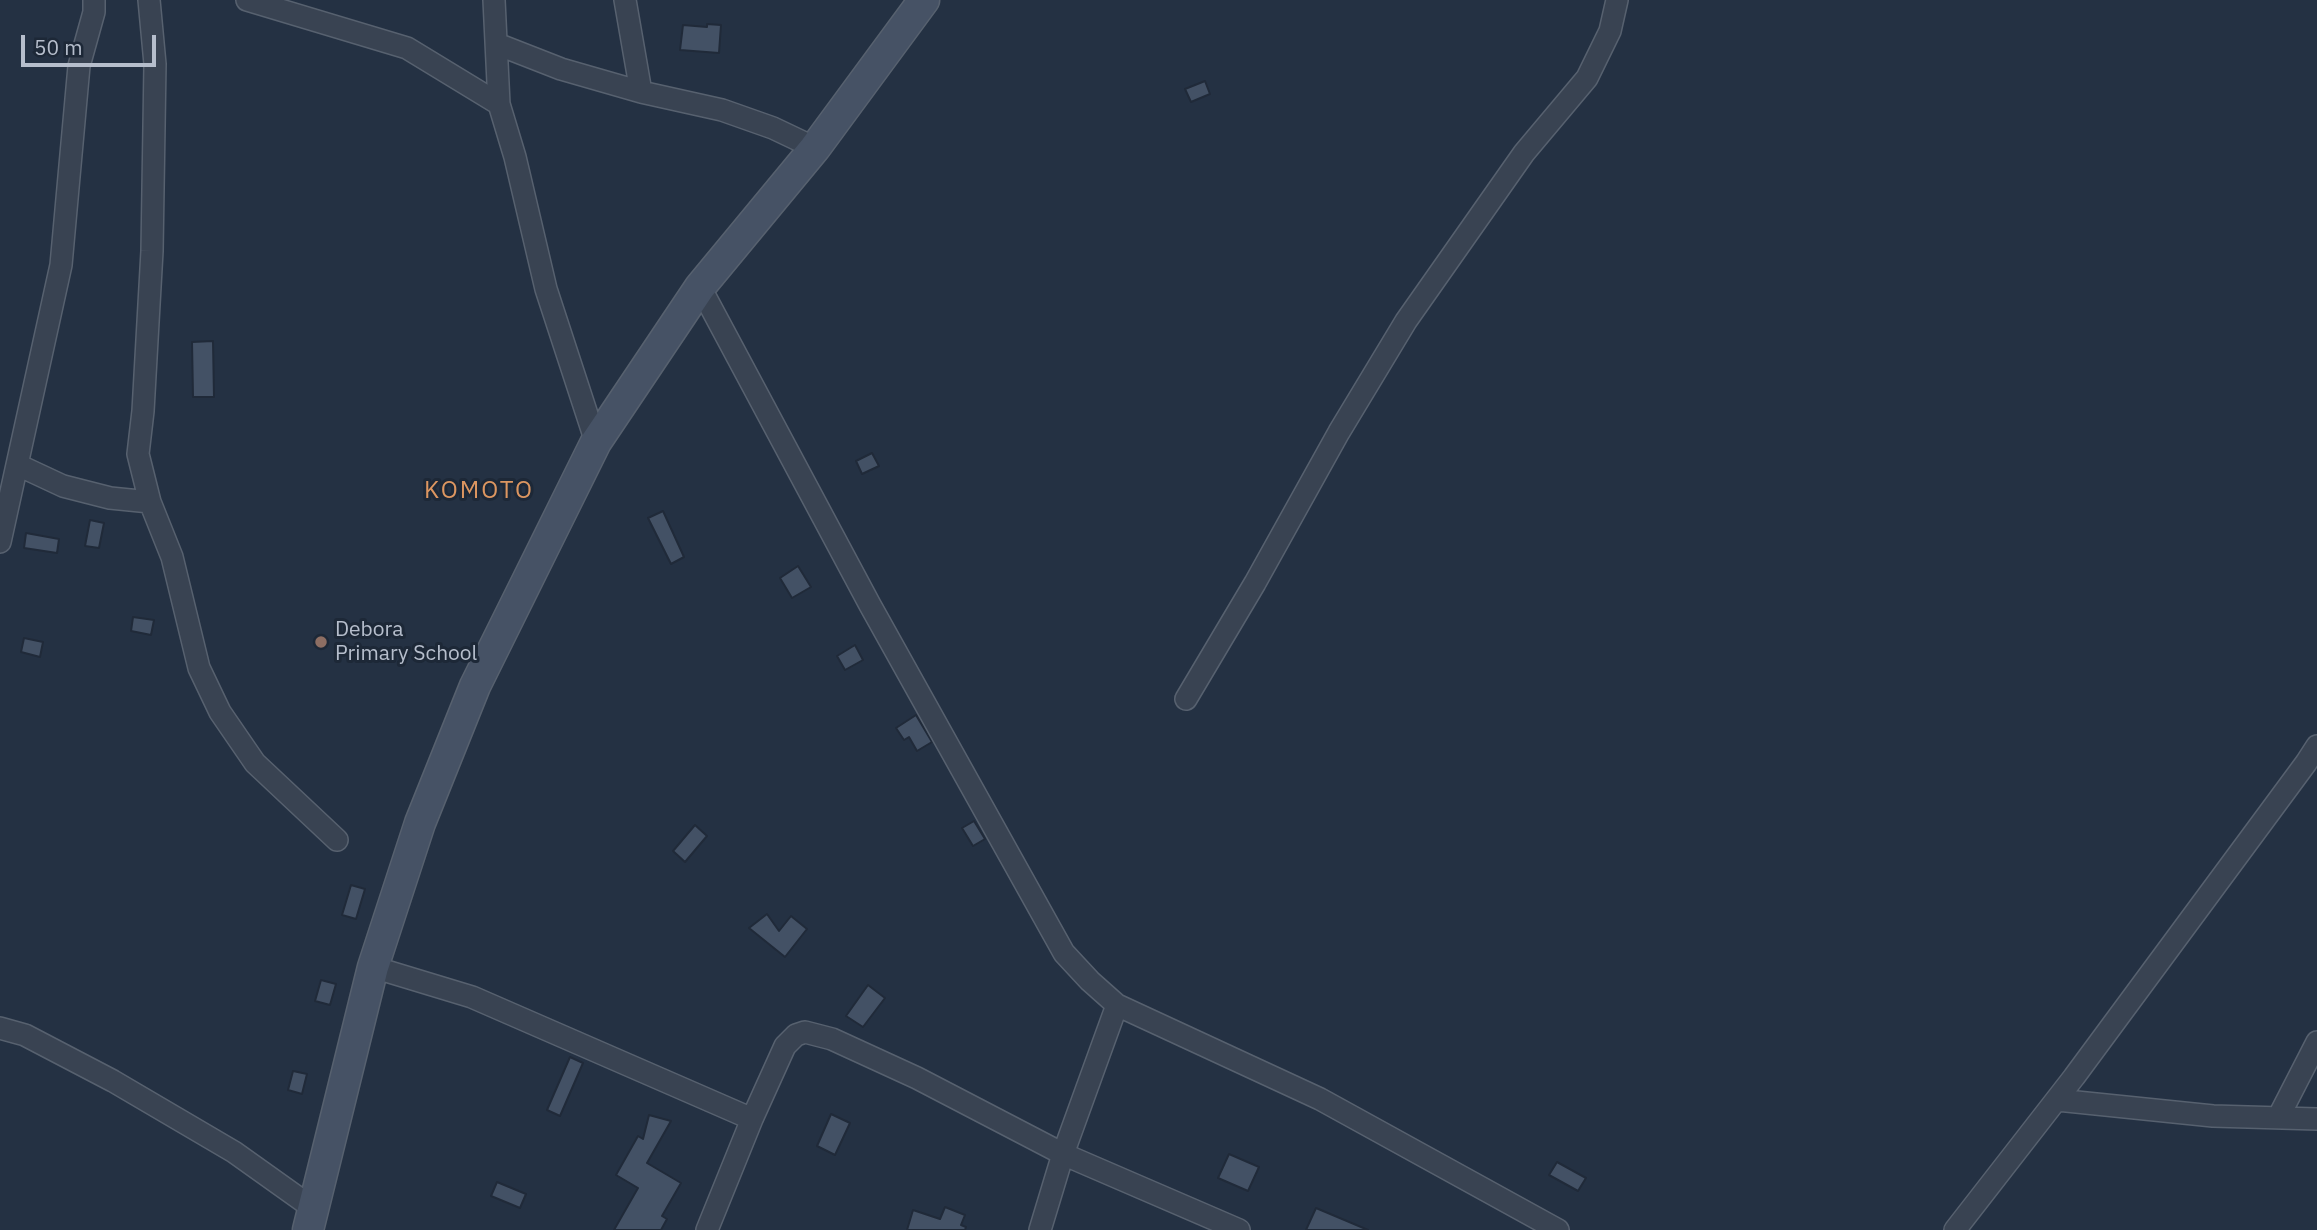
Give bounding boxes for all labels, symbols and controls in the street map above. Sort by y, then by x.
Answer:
scale bar [24,21,159,65]
text: 50 m [34,33,83,61]
district label: KOMOTO [425,477,533,505]
place label: Debora Primary School [335,617,477,667]
marker: Debora Primary School [313,634,329,650]

